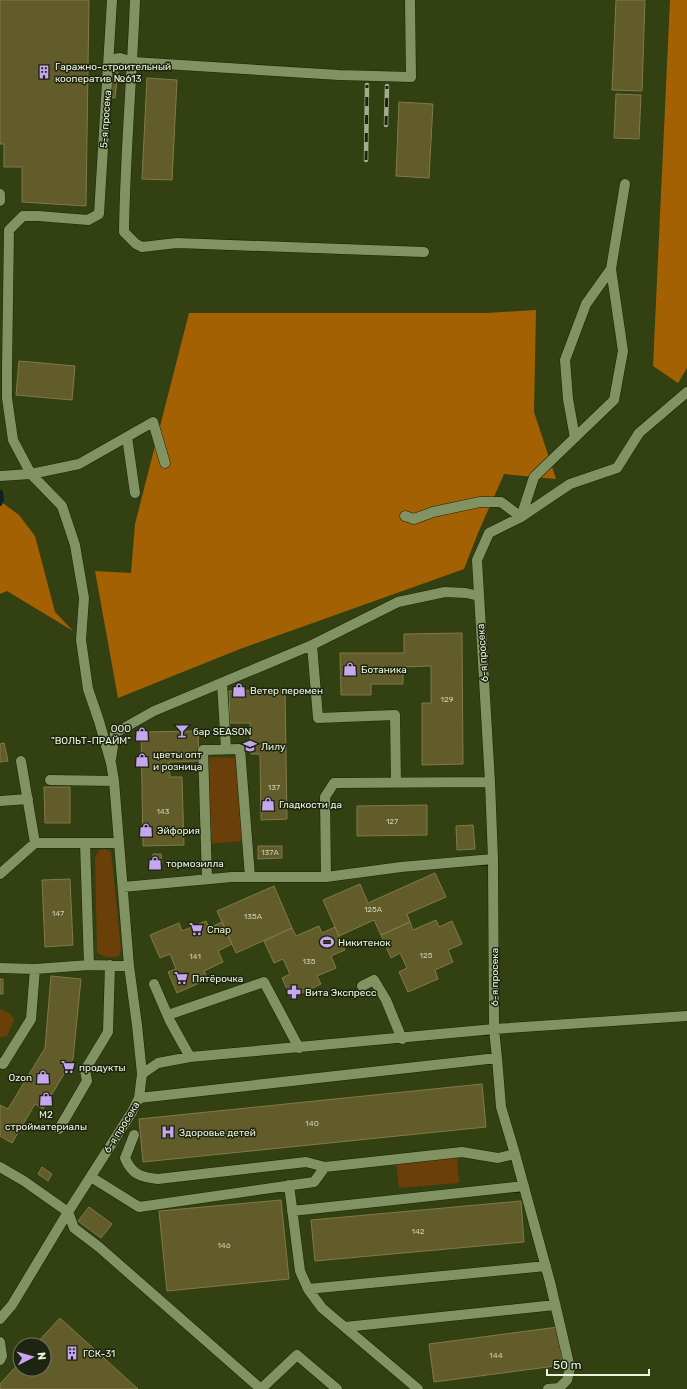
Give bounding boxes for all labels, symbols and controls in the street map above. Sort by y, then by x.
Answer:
place label: Гаражно-строительный кооператив №613 [55,61,171,85]
building icon: Гаражно-строительный кооператив №613 [36,64,52,80]
street label: 5-я просека [98,90,114,149]
street label: 6-я просека [475,623,491,682]
shop icon: Ботаника [342,661,358,677]
place label: Ботаника [361,664,407,676]
shop icon: Ветер перемен [231,682,247,698]
place label: Ветер перемен [250,685,323,697]
house number: 129 [441,695,454,704]
place label: ООО "ВОЛЬТ-ПРАЙМ" [51,723,131,747]
bar icon: бар SEASON [174,723,190,739]
shop icon: ООО "ВОЛЬТ-ПРАЙМ" [134,726,150,742]
place label: бар SEASON [193,726,252,738]
school or university icon: Лилу [242,738,258,754]
place label: Лилу [261,741,286,753]
place label: цветы опт и розница [153,749,202,773]
shop icon: цветы опт и розница [134,752,150,768]
house number: 137 [268,783,280,792]
shop icon: Гладкости да [260,796,276,812]
place label: Гладкости да [279,799,342,811]
house number: 143 [156,807,170,816]
house number: 127 [386,817,398,826]
shop icon: Эйфория [138,822,154,838]
place label: Эйфория [157,825,200,837]
house number: 137А [261,848,279,857]
shop icon: тормозилла [147,855,163,871]
place label: тормозилла [166,858,224,870]
house number: 125А [364,905,383,914]
house number: 147 [52,909,64,918]
house number: 135А [244,912,263,921]
supermarket icon: Спар [188,921,204,937]
place label: Спар [207,924,231,936]
sports icon: Никитенок [319,934,335,950]
place label: Никитенок [338,937,391,949]
street label: 6-я просека [489,948,501,1006]
house number: 125 [420,951,433,960]
house number: 141 [189,952,201,961]
house number: 135 [303,957,316,966]
supermarket icon: Пятёрочка [173,970,189,986]
place label: Пятёрочка [192,973,243,985]
pharmacy icon: Вита Экспресс [286,984,302,1000]
place label: Вита Экспресс [305,987,377,999]
supermarket icon: продукты [60,1059,76,1075]
place label: продукты [79,1062,126,1074]
shop icon: Ozon [35,1069,51,1085]
place label: Ozon [8,1072,32,1084]
shop icon: М2 стройматериалы [38,1091,54,1107]
street label: 6-я просека [101,1100,142,1155]
place label: М2 стройматериалы [5,1109,87,1133]
house number: 140 [305,1119,319,1128]
hospital icon: Здоровье детей [160,1124,176,1140]
place label: Здоровье детей [179,1127,256,1139]
house number: 142 [411,1227,425,1236]
house number: 146 [217,1241,231,1250]
north arrow [12,1337,52,1377]
building icon: ГСК-31 [64,1345,80,1361]
place label: ГСК-31 [83,1348,115,1360]
text: N [35,1351,48,1361]
house number: 144 [489,1351,503,1360]
scale bar [547,1351,649,1377]
text: 50 m [553,1358,581,1372]

